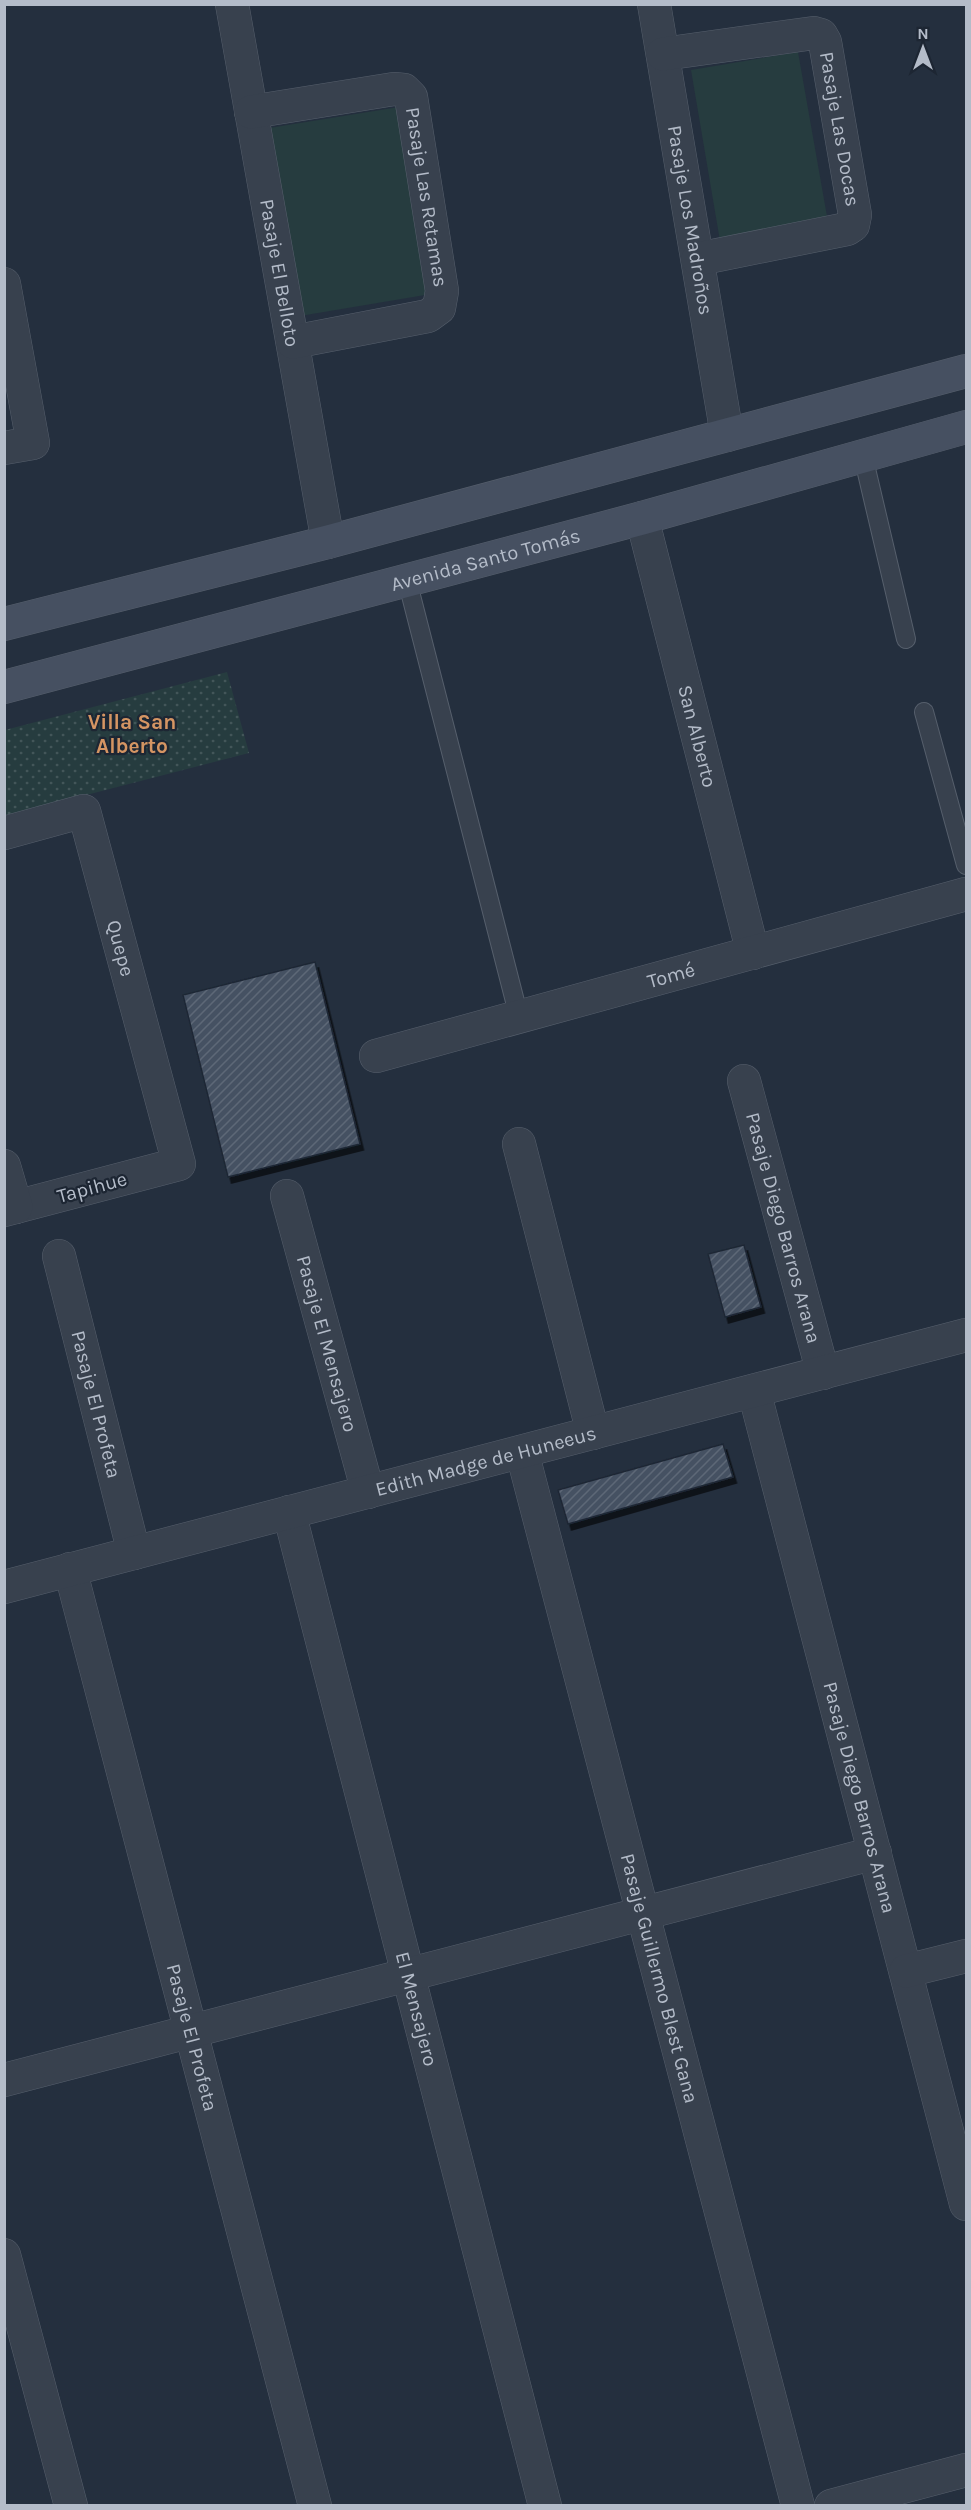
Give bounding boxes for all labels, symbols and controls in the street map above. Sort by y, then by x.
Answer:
north arrow [893,18,953,78]
text: N [917,24,929,43]
street label: Pasaje Las Docas [815,50,864,208]
street label: Pasaje Las Retamas [401,105,452,289]
street label: Pasaje Los Madroños [663,123,717,317]
street label: Pasaje El Belloto [255,197,304,349]
street label: Avenida Santo Tomás [388,524,583,596]
street label: San Alberto [673,682,721,790]
district label: Villa San Alberto [88,710,176,758]
street label: Quepe [102,918,139,979]
street label: Tomé [645,958,698,993]
street label: Pasaje Diego Barros Arana [741,1110,825,1346]
street label: Tapihue [55,1167,130,1208]
street label: Pasaje El Mensajero [292,1253,362,1435]
street label: Pasaje El Profeta [66,1328,126,1481]
street label: Edith Madge de Huneeus [373,1421,599,1501]
street label: Pasaje Diego Barros Arana [818,1679,901,1916]
street label: Pasaje Guillermo Blest Gana [616,1851,703,2106]
street label: El Mensajero [391,1949,442,2069]
street label: Pasaje El Profeta [162,1961,222,2114]

